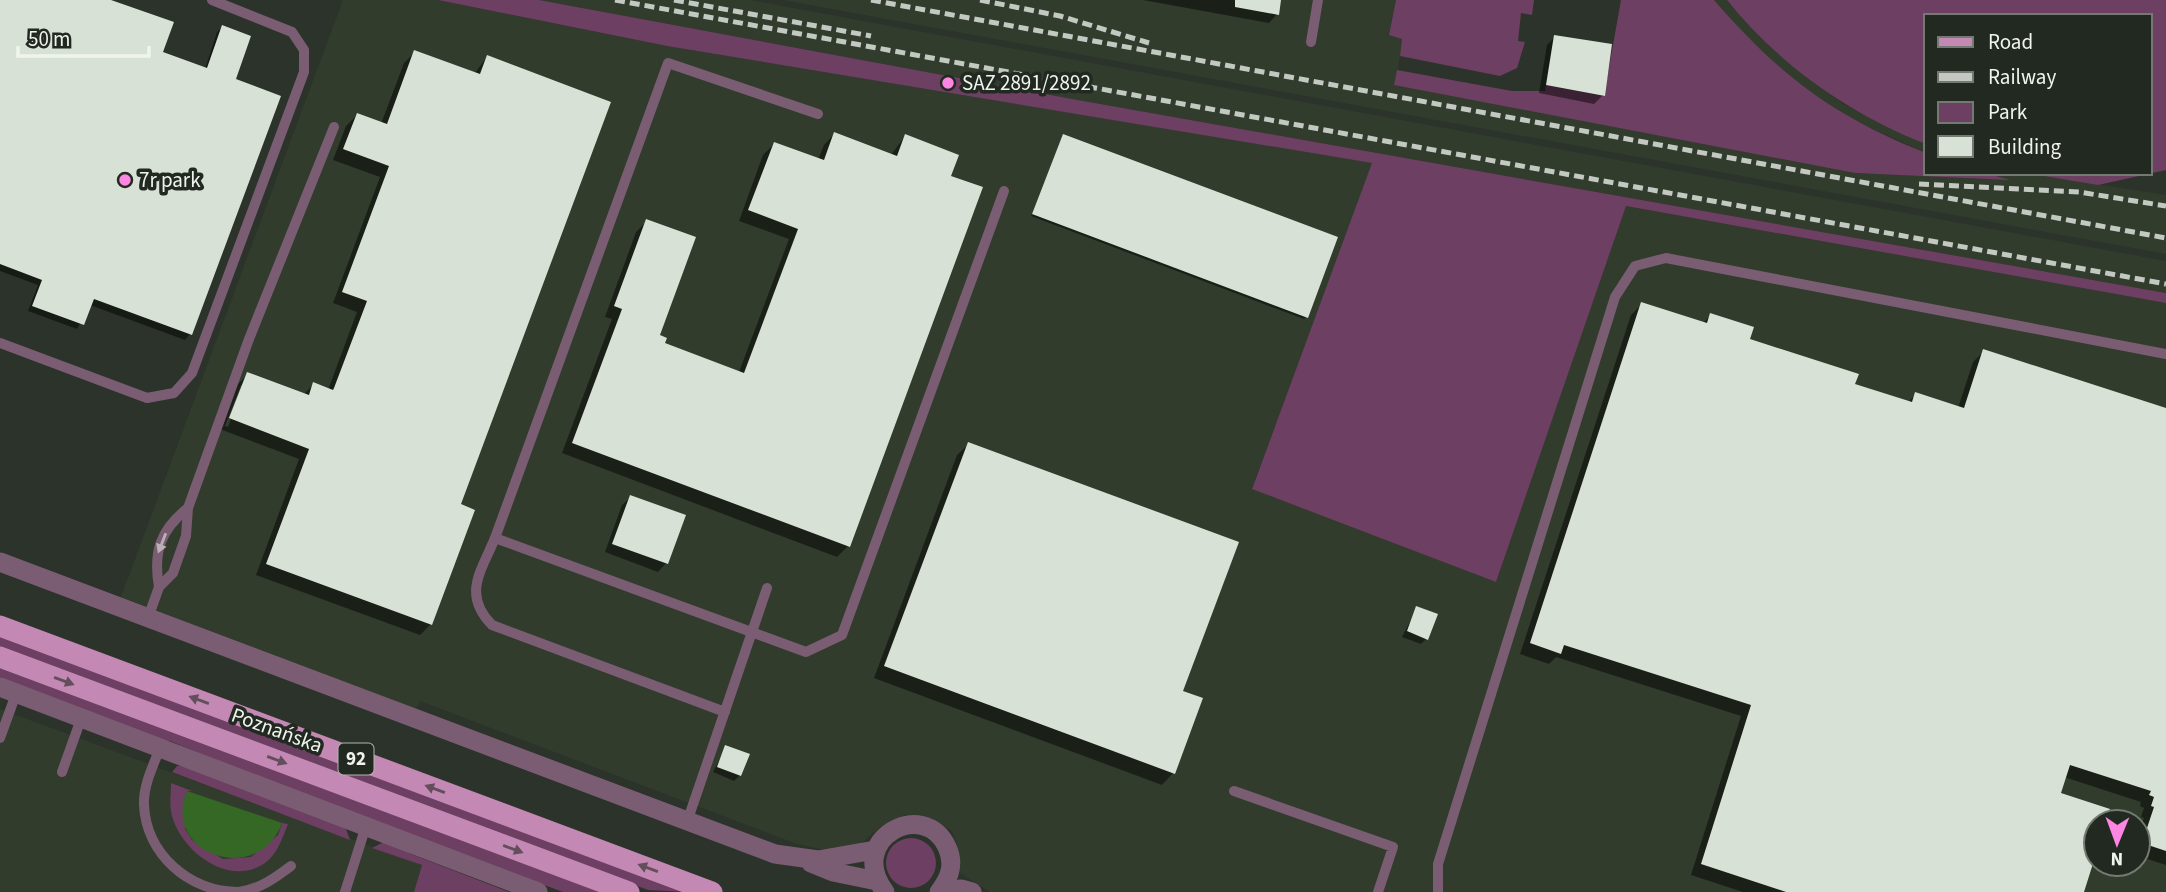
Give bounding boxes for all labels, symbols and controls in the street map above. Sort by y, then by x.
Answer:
scale bar [18,14,149,58]
legend [1924,14,2152,175]
text: 50 m [28,24,70,54]
text: Road [1988,27,2033,57]
text: Railway [1988,62,2056,92]
place label: SAZ 2891/2892 [962,68,1091,98]
marker: SAZ 2891/2892 [940,75,956,91]
text: Park [1988,97,2028,127]
text: Building [1988,132,2062,162]
place label: 7r park [139,165,201,195]
marker: 7r park [117,172,133,188]
one-way arrow [156,533,167,554]
one-way arrow [53,676,74,687]
one-way arrow [188,695,209,706]
street label: Poznańska [227,700,327,760]
road number: 92 [338,744,374,774]
one-way arrow [267,755,288,766]
one-way arrow [425,783,446,794]
north arrow [2082,808,2152,878]
one-way arrow [503,843,524,854]
text: N [2110,845,2123,872]
one-way arrow [638,862,659,873]

